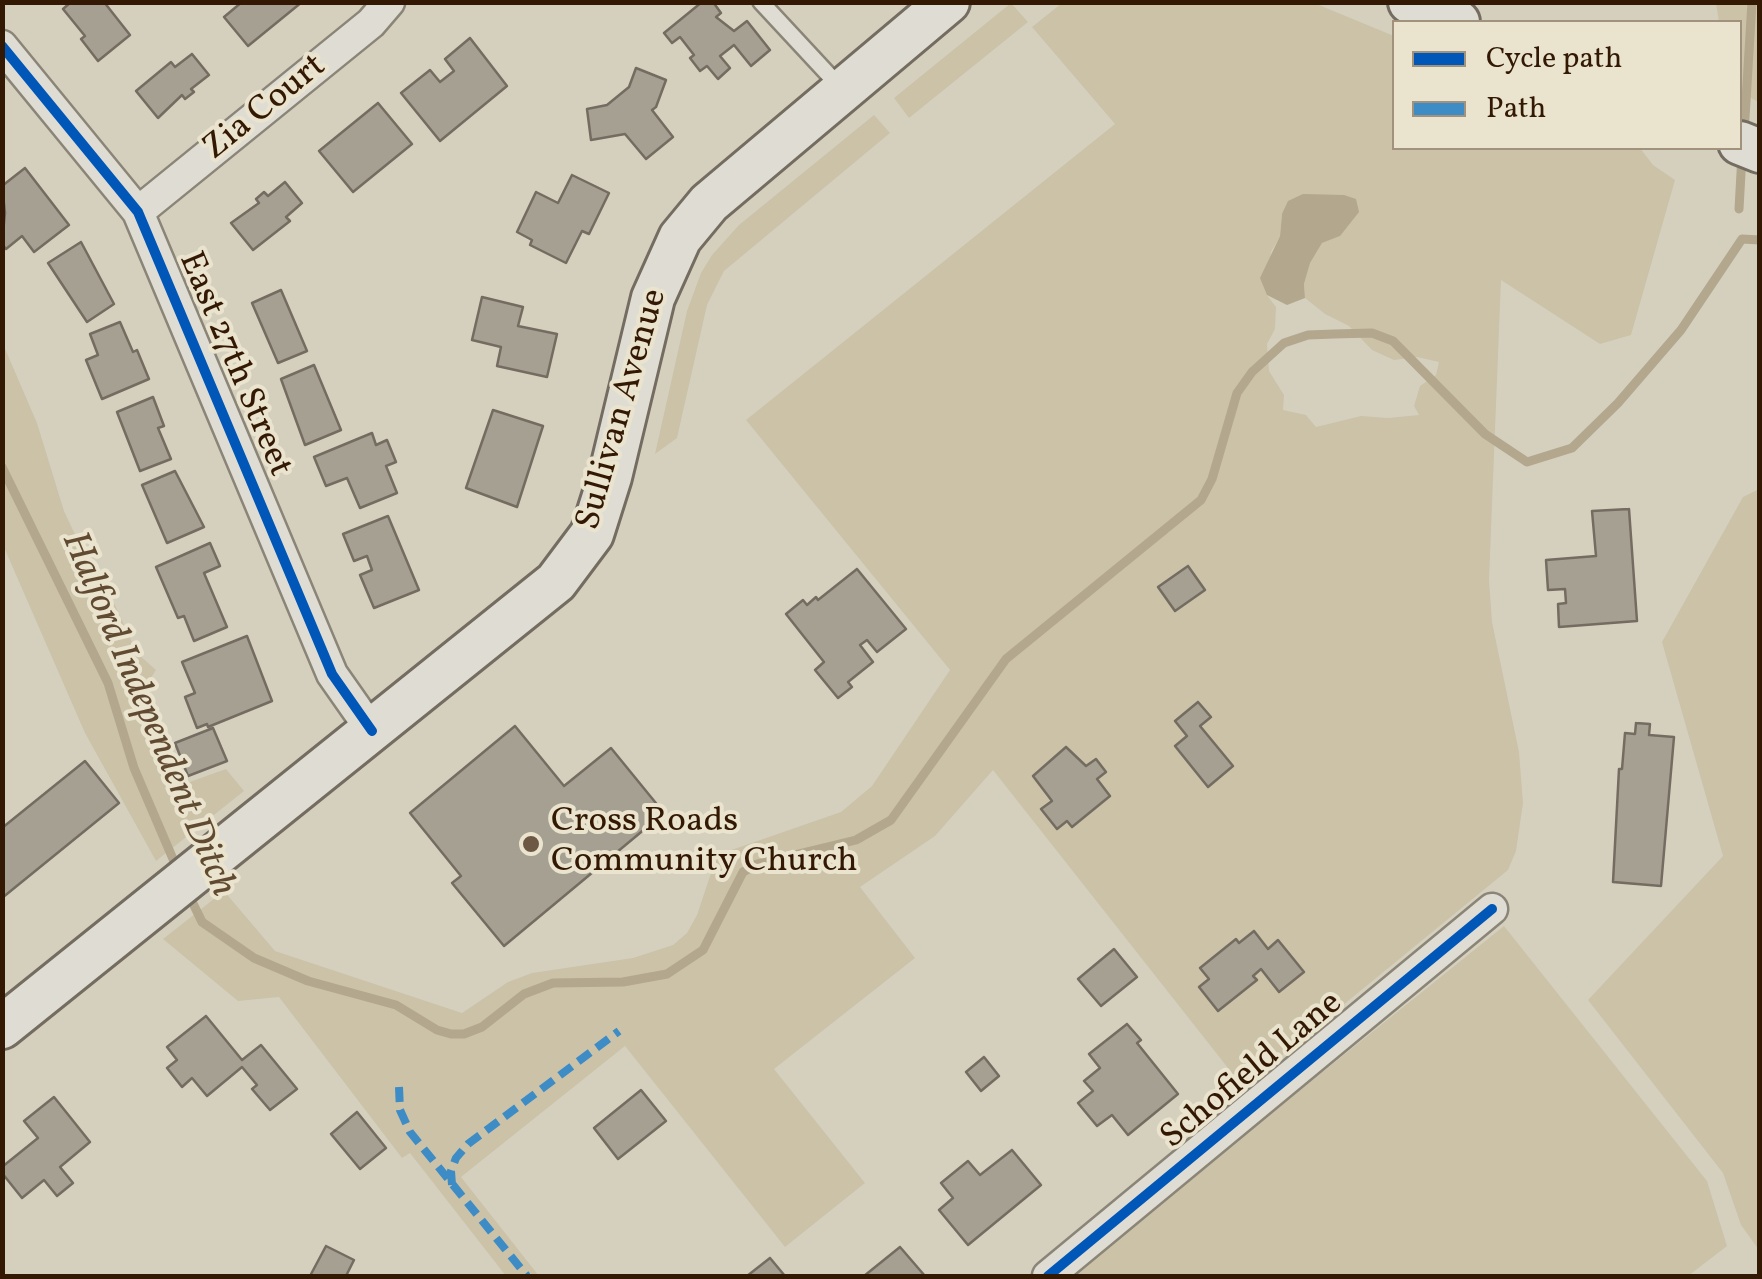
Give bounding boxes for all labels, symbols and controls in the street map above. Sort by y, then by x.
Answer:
legend [1392,20,1742,150]
text: Cycle path [1486,38,1622,80]
street label: Zia Court [196,47,336,171]
text: Path [1486,88,1546,130]
street label: East 27th Street [167,247,299,483]
street label: Sullivan Avenue [570,285,678,535]
water label: Halford Independent Ditch [48,526,244,904]
place label: Cross Roads Community Church [551,803,858,885]
marker: Cross Roads Community Church [520,833,542,855]
street label: Schofield Lane [1154,984,1352,1160]

